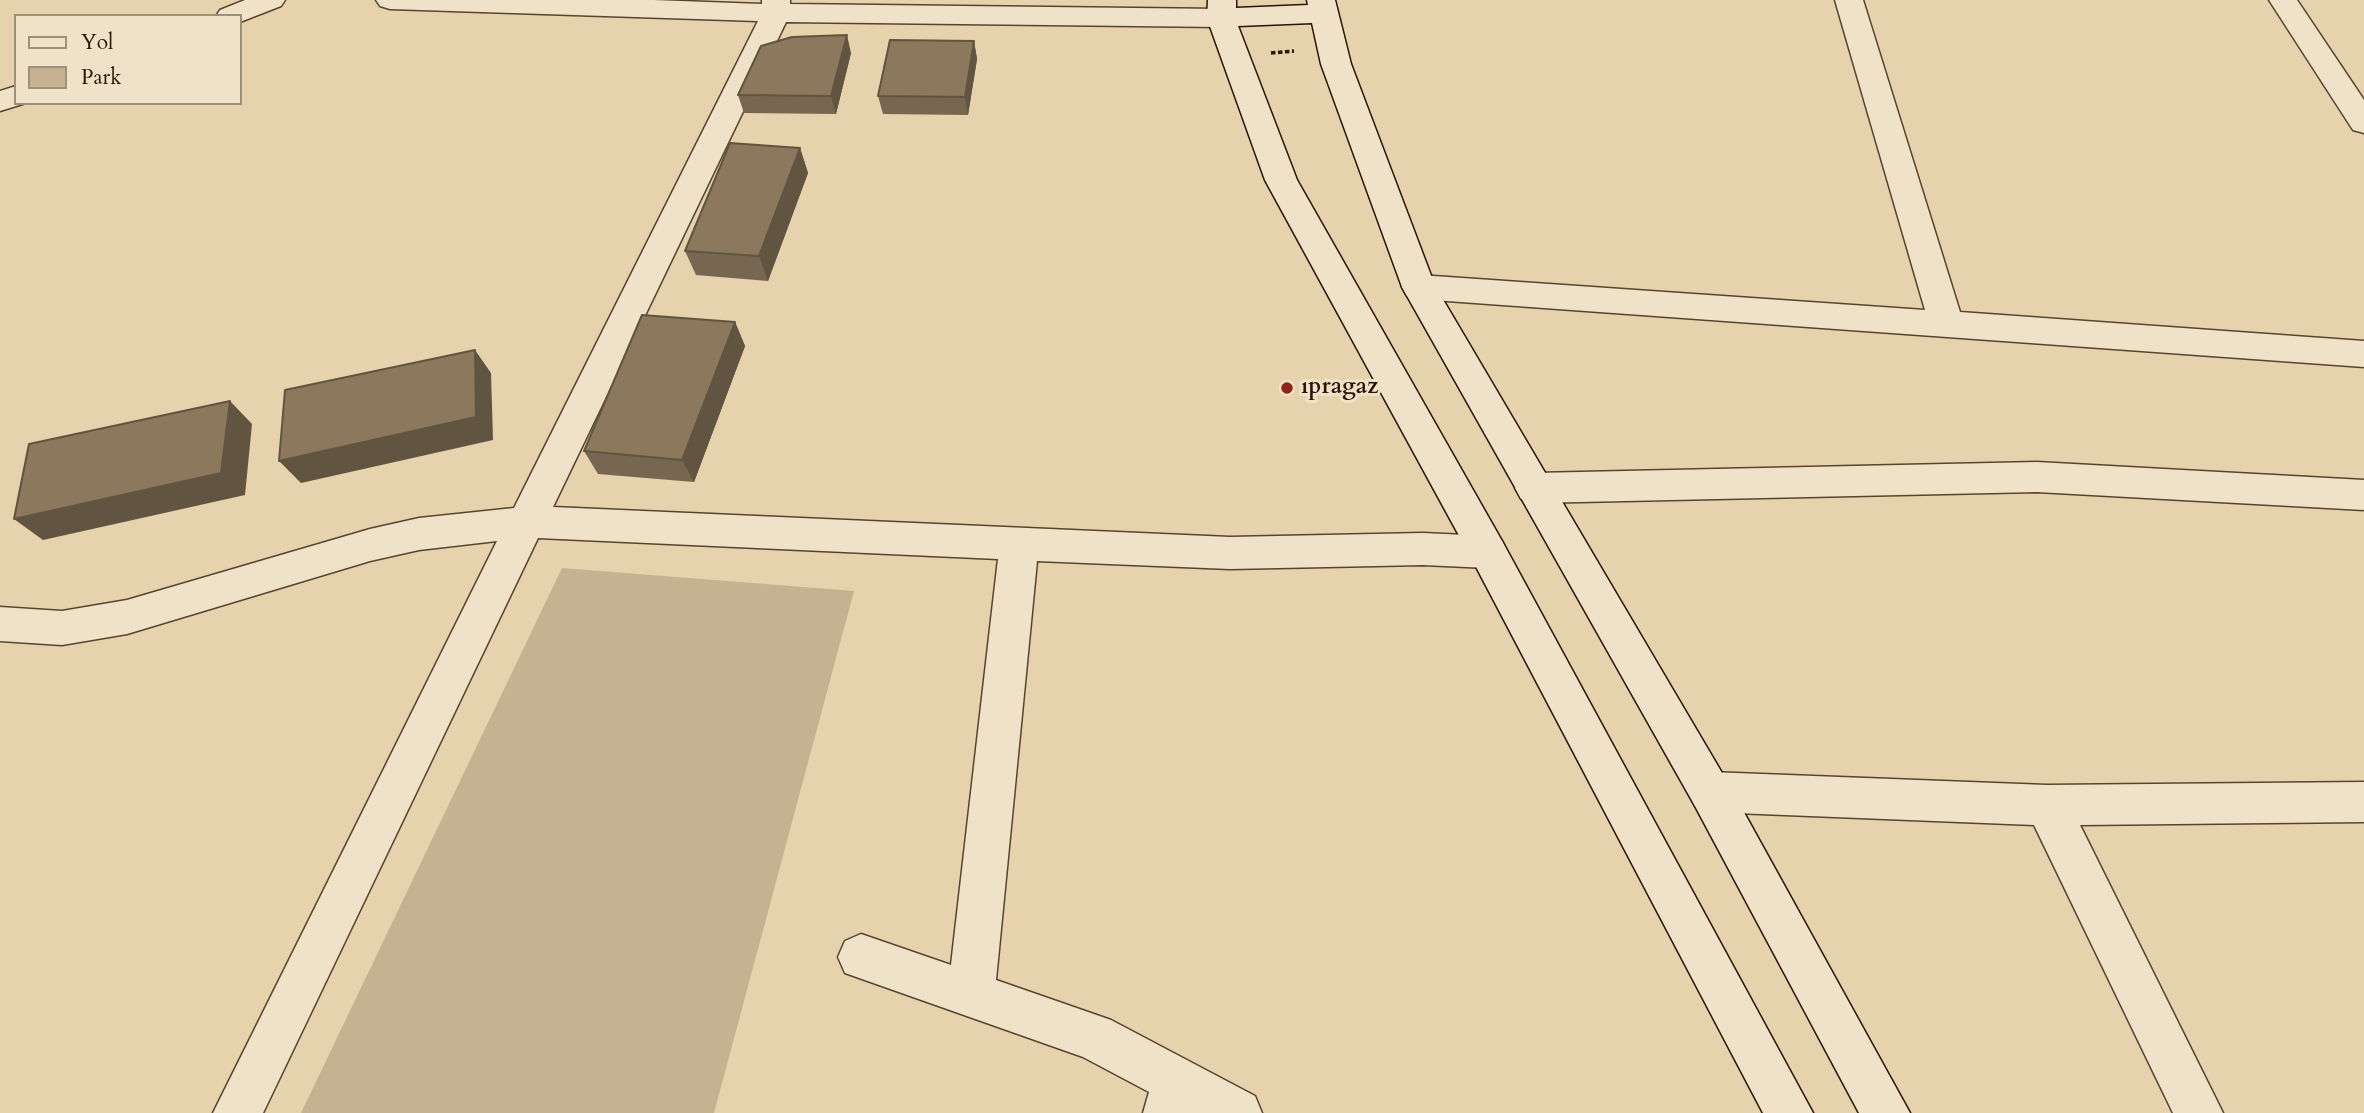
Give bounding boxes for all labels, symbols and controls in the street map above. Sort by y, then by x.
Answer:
legend [14,14,242,105]
text: Yol [81,28,113,57]
text: Park [81,63,121,92]
place label: ıpragaz [1301,374,1378,402]
marker: ıpragaz [1279,380,1295,396]

